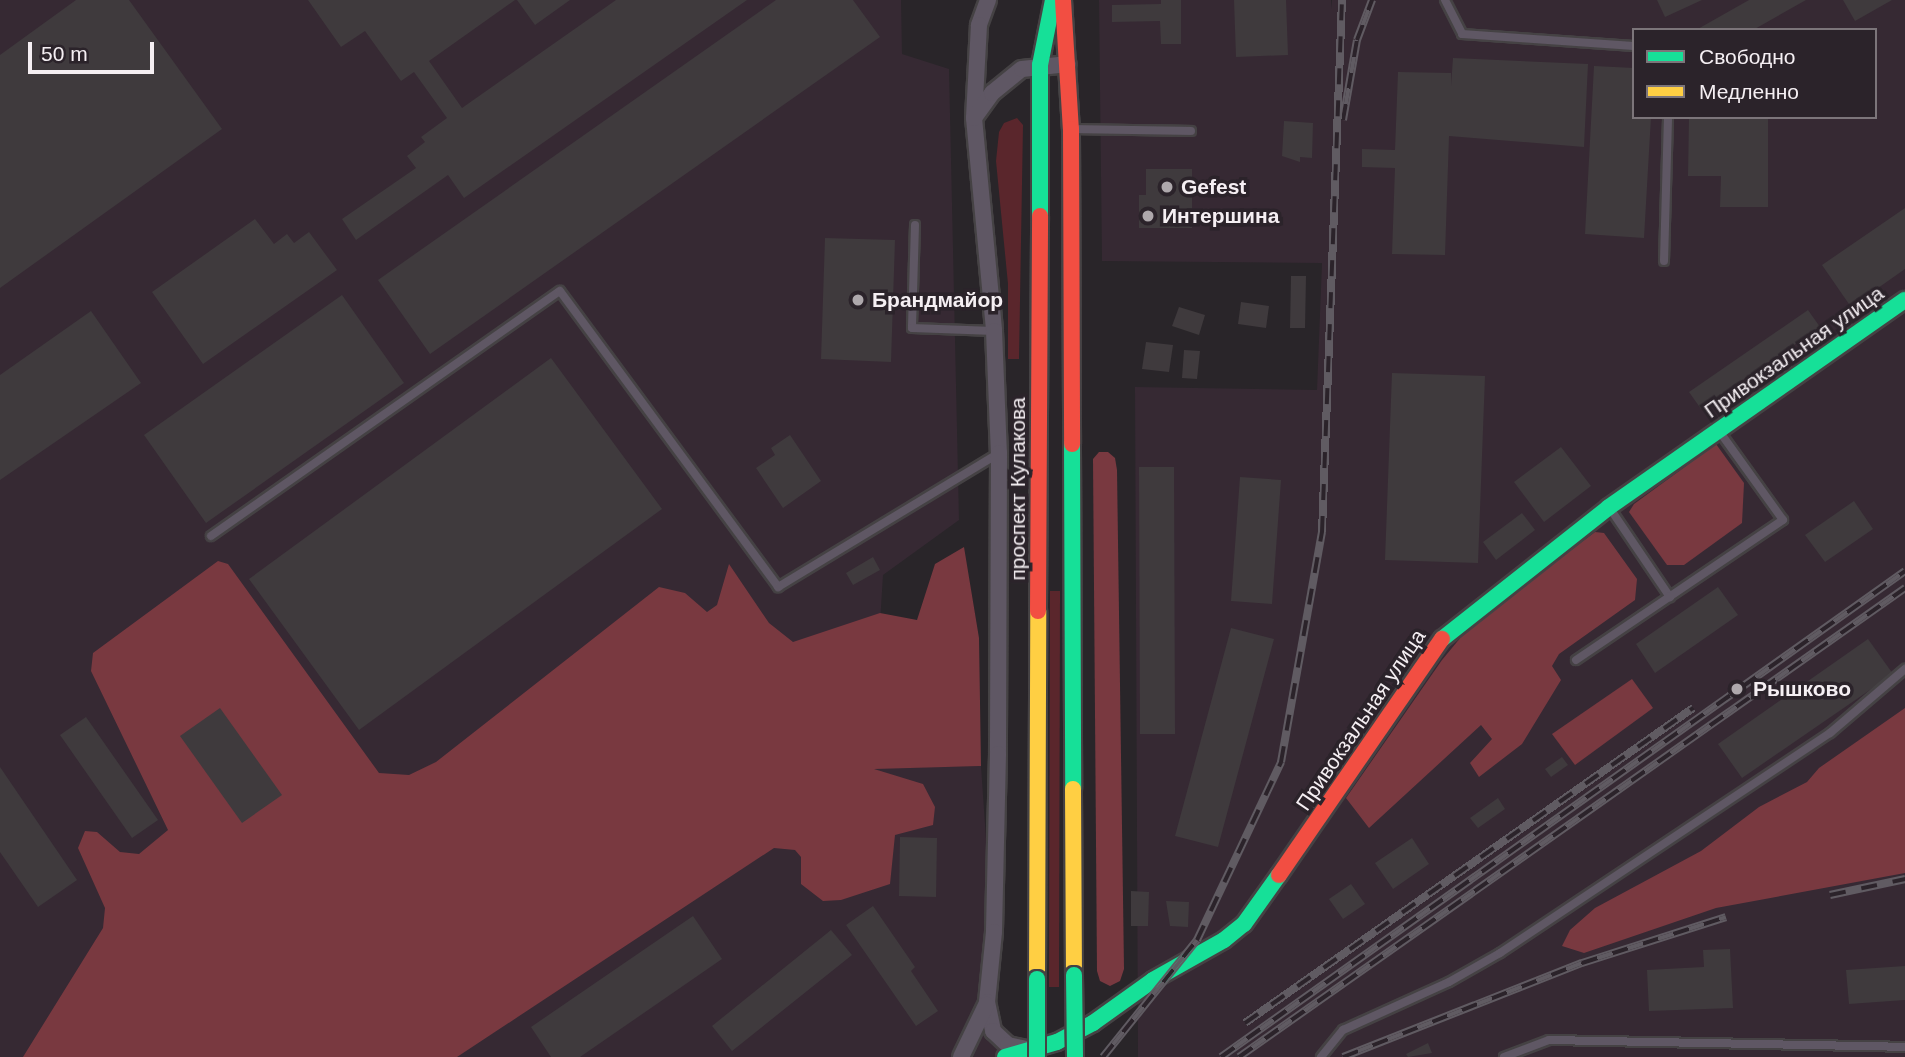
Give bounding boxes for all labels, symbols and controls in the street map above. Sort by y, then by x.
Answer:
scale bar [32,28,158,72]
legend [1632,28,1877,119]
text: 50 m [41,42,88,65]
text: Свободно [1699,45,1796,68]
text: Медленно [1699,80,1799,103]
place label: Gefest [1181,174,1246,200]
marker: Gefest [1159,179,1175,195]
place label: Интершина [1162,203,1279,229]
marker: Интершина [1140,208,1156,224]
street label: Привокзальная улица [1699,281,1889,423]
place label: Брандмайор [872,287,1003,313]
marker: Брандмайор [850,292,866,308]
street label: проспект Кулакова [1005,397,1031,581]
street label: Привокзальная улица [1291,625,1431,815]
place label: Рышково [1753,676,1851,702]
marker: Рышково [1727,679,1747,699]

